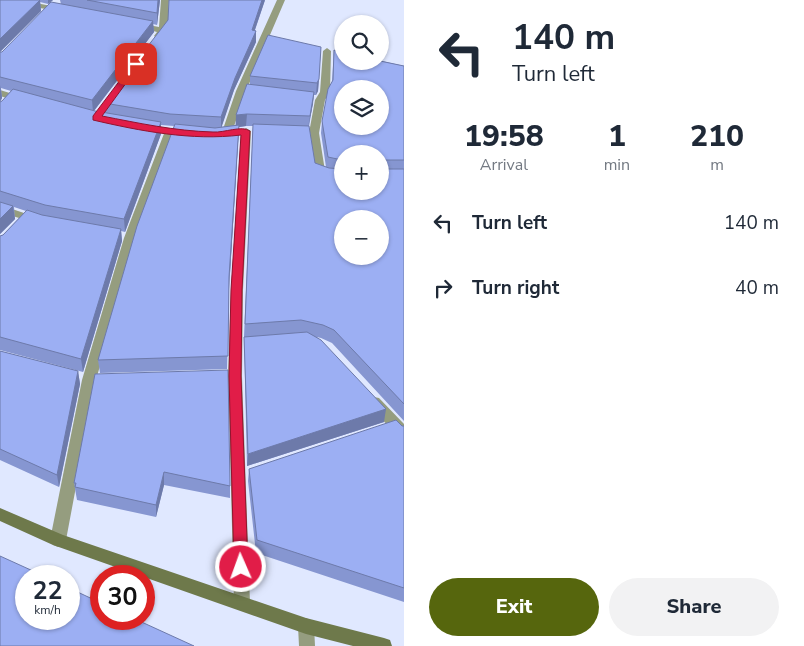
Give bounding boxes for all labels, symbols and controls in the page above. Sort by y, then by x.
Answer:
text: 140 m [512,14,615,61]
map controls [334,15,389,265]
button: search [334,15,389,70]
icon: left [429,20,494,85]
pin [115,43,157,85]
icon: arrive [122,50,150,78]
text: Turn left [512,59,595,89]
button: layers [334,80,389,135]
text: 19:58 [464,116,544,157]
text: 1 [608,116,626,157]
text: 210 [690,116,744,157]
button: + [334,145,389,200]
text: Arrival [480,154,528,176]
text: min [604,154,630,176]
text: m [710,154,724,176]
icon: left [429,209,457,237]
button: − [334,210,389,265]
text: Turn left [472,210,547,236]
text: 140 m [724,210,779,236]
icon: right [429,274,457,302]
text: Turn right [472,275,559,301]
text: 40 m [735,275,779,301]
position arrow [214,540,266,592]
speed limit sign: 30 [90,565,155,630]
text: 22 [32,574,63,608]
button: Exit [429,578,599,636]
button: Share [609,578,779,636]
text: km/h [34,602,61,618]

